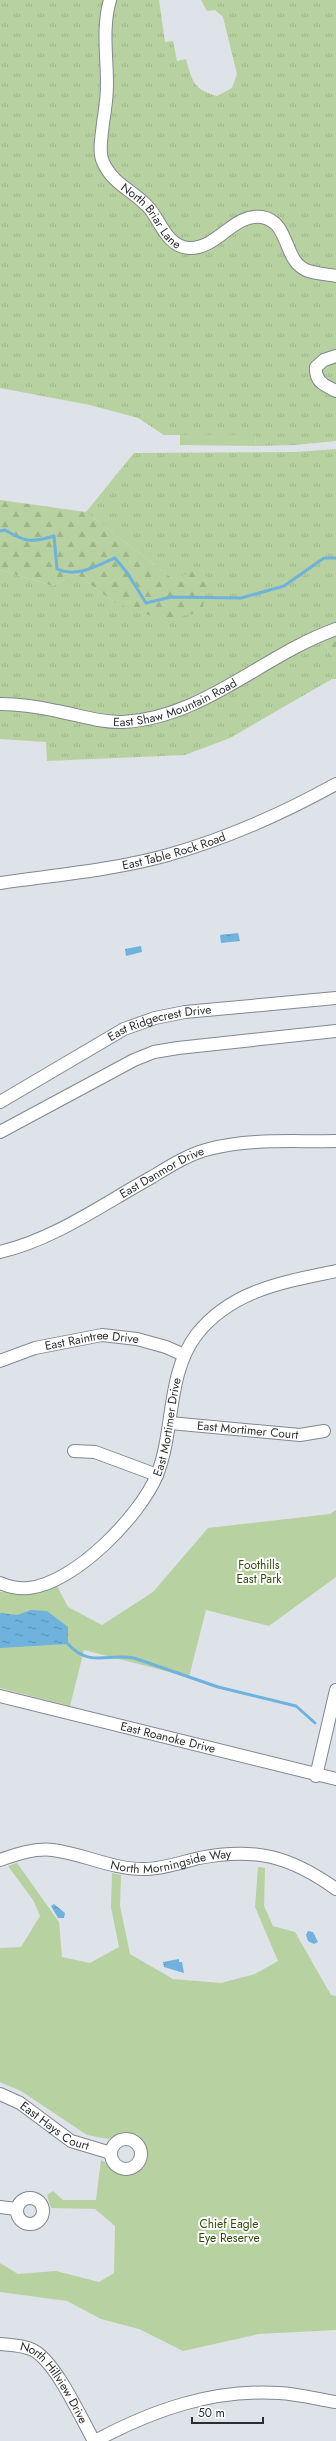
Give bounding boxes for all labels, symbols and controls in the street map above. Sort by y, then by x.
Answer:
street label: North Briar Lane [117,179,184,254]
street label: East Shaw Mountain Road [113,674,240,731]
street label: East Table Rock Road [120,828,228,874]
street label: East Ridgecrest Drive [104,1001,212,1046]
street label: East Danmor Drive [116,1142,207,1203]
street label: East Raintree Drive [43,1326,140,1355]
street label: East Mortimer Drive [148,1376,186,1479]
street label: East Mortimer Court [196,1417,299,1444]
park label: Foothills East Park [236,1556,282,1588]
street label: East Roanoke Drive [119,1717,217,1758]
street label: North Morningside Way [109,1845,232,1878]
street label: East Hays Court [16,2097,91,2155]
park label: Chief Eagle Eye Reserve [198,2215,260,2247]
street label: North Hillview Drive [18,2337,92,2427]
scale bar [192,2399,263,2425]
text: 50 m [198,2404,225,2422]

